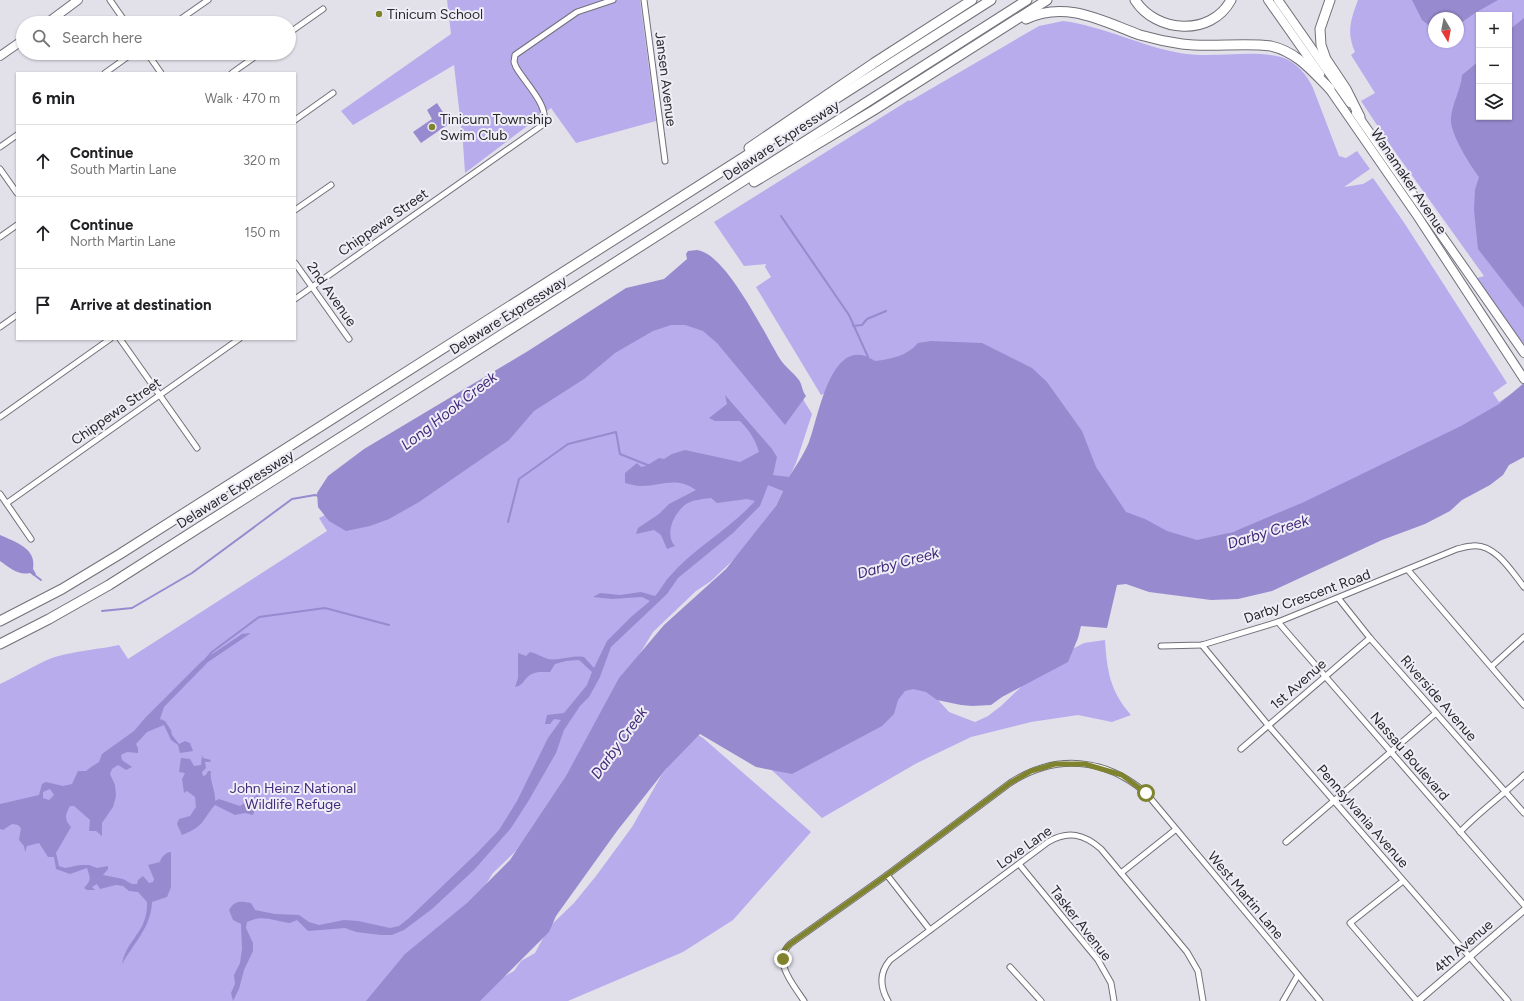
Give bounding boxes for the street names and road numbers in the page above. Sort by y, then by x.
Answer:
street label: Jansen Avenue [651,31,680,128]
street label: Delaware Expressway [720,96,843,184]
street label: Wanamaker Avenue [1367,125,1450,238]
street label: Chippewa Street [335,185,431,260]
street label: 2nd Avenue [303,259,360,330]
street label: Delaware Expressway [447,272,571,358]
street label: Chippewa Street [68,374,164,449]
street label: Delaware Expressway [174,446,298,532]
street label: Darby Crescent Road [1242,566,1373,627]
street label: Riverside Avenue [1397,652,1481,745]
street label: 1st Avenue [1267,655,1330,713]
street label: Nassau Boulevard [1367,709,1453,804]
street label: Pennsylvania Avenue [1313,761,1412,872]
street label: Love Lane [993,822,1055,873]
street label: West Martin Lane [1204,848,1287,943]
street label: Tasker Avenue [1046,882,1115,964]
street label: 4th Avenue [1430,916,1497,977]

